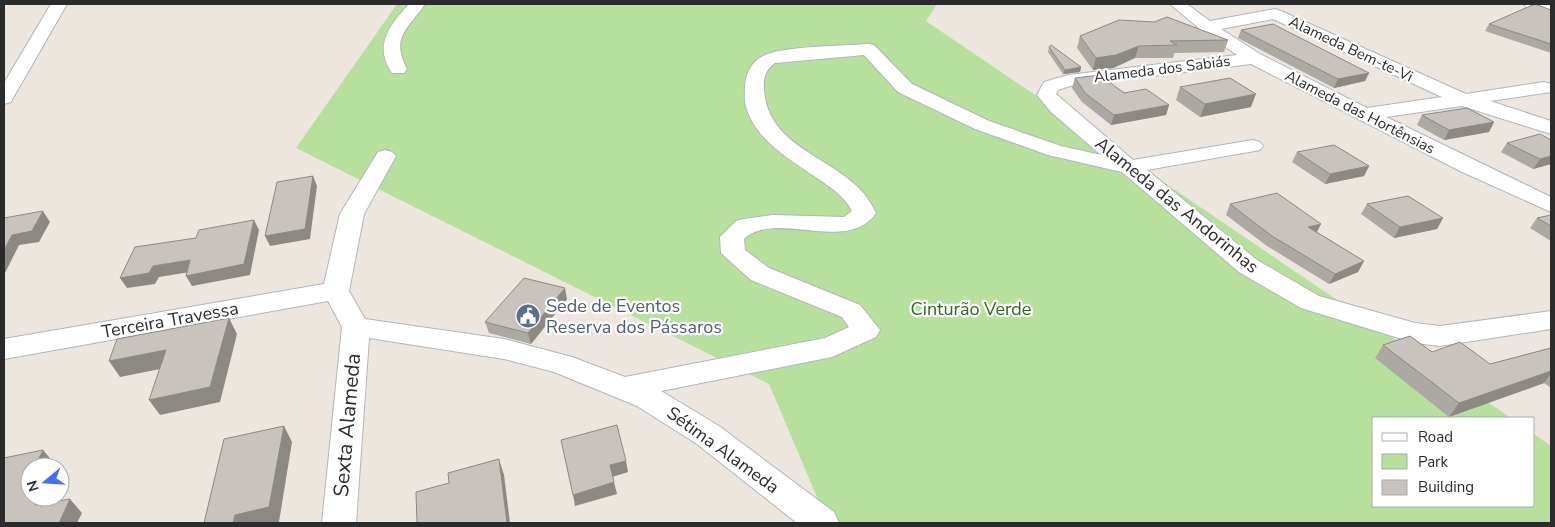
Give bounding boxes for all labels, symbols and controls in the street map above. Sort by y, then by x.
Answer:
street label: Alameda Bem-te-Vi [1286,11,1416,87]
street label: Alameda dos Sabiás [1093,51,1231,87]
street label: Alameda das Hortênsias [1282,66,1438,158]
street label: Alameda das Andorinhas [1090,131,1264,279]
place label: Sede de Eventos Reserva dos Pássaros [546,294,722,339]
street label: Terceira Travessa [100,296,240,344]
park label: Cinturão Verde [911,297,1031,321]
public building icon: Sede de Eventos Reserva dos Pássaros [515,303,541,329]
street label: Sexta Alameda [327,352,367,498]
street label: Sétima Alameda [662,401,784,499]
legend [1372,417,1535,507]
text: Road [1418,427,1453,447]
text: Park [1418,452,1448,472]
north arrow [20,457,70,507]
text: Building [1418,477,1474,497]
text: N [22,478,44,494]

